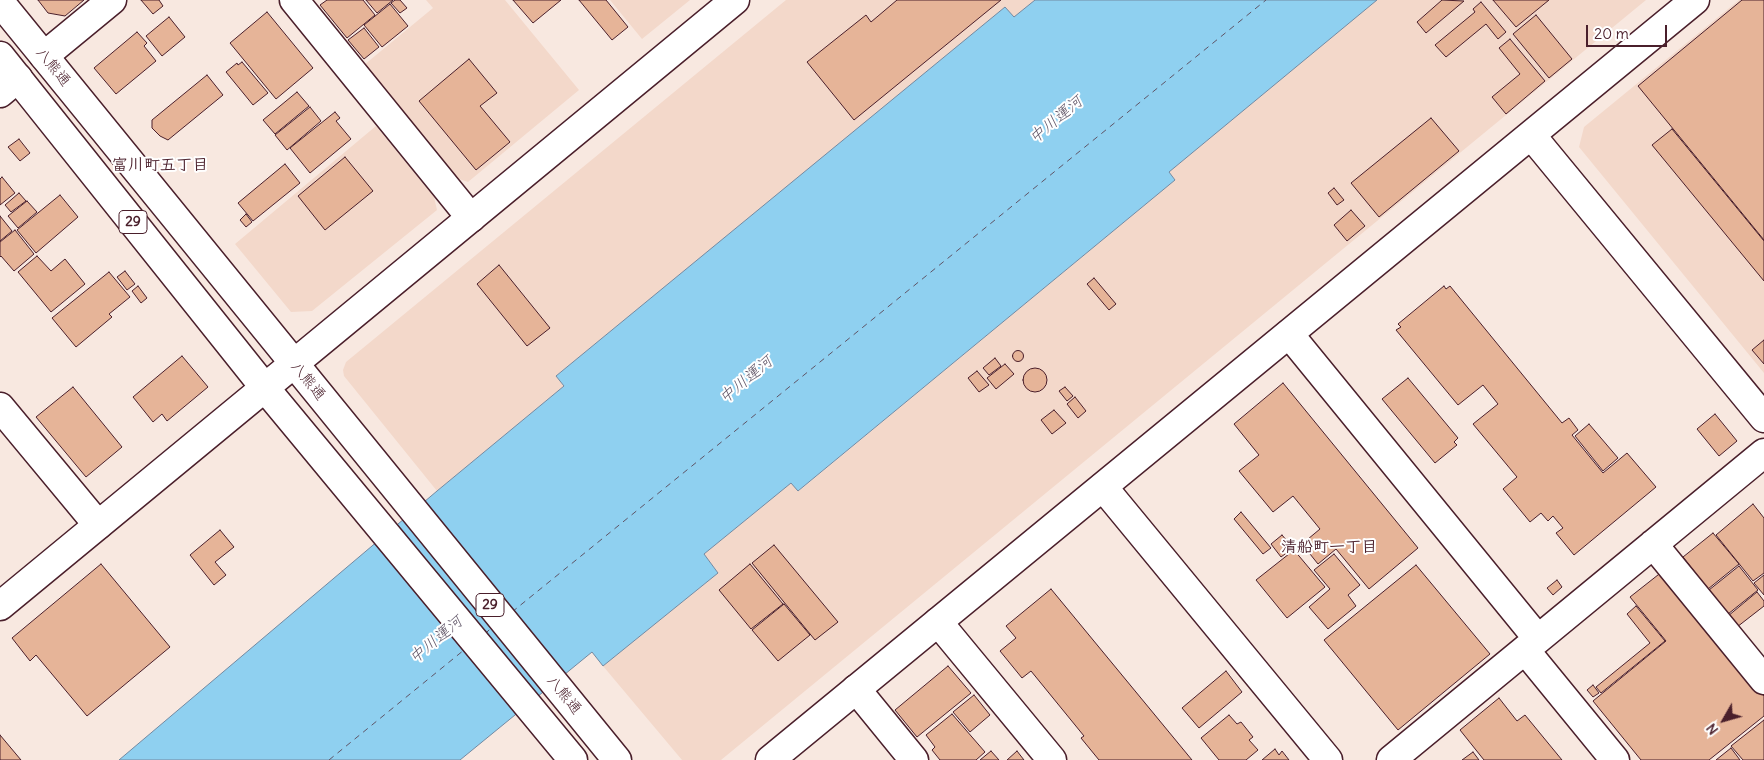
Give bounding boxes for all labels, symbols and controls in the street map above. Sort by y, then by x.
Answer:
scale bar [1589,15,1670,47]
text: 20 m [1594,24,1629,43]
street label: 八熊通 [32,44,74,90]
water label: 中川運河 [1025,92,1087,148]
district label: 富川町五丁目 [112,155,208,175]
road number: 29 [119,210,147,233]
water label: 中川運河 [715,352,777,408]
street label: 八熊通 [287,358,329,404]
district label: 清船町一丁目 [1281,537,1377,557]
road number: 29 [476,594,504,616]
water label: 中川運河 [405,612,467,668]
street label: 八熊通 [543,672,585,718]
north arrow [1699,695,1749,745]
text: N [1702,720,1722,739]

